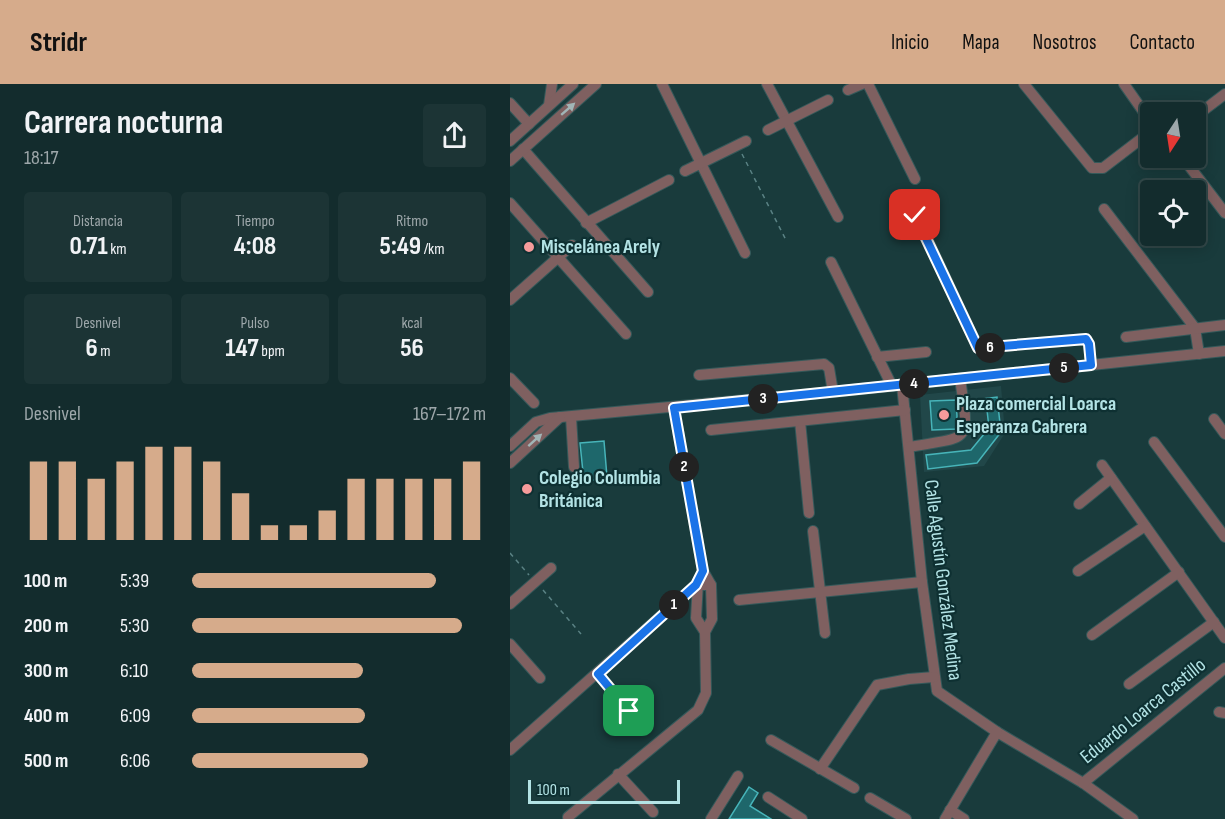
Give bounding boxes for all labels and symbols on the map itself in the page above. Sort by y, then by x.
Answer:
north arrow [1140,102,1206,168]
one-way arrow [560,103,575,116]
pin [889,189,940,240]
place label: Miscelánea Arely [541,235,661,259]
marker: Miscelánea Arely [522,240,536,254]
pin: 6 [975,333,1005,363]
pin: 5 [1049,353,1079,383]
pin: 4 [899,369,929,399]
pin: 3 [748,384,778,414]
place label: Plaza comercial Loarca Esperanza Cabrera [956,392,1116,439]
marker: Plaza comercial Loarca Esperanza Cabrera [937,408,951,422]
one-way arrow [527,434,542,447]
pin: 2 [669,452,699,482]
place label: Colegio Columbia Británica [539,466,661,513]
street label: Calle Agustín González Medina [919,478,967,682]
marker: Colegio Columbia Británica [520,482,534,496]
pin: 1 [659,590,689,620]
street label: Eduardo Loarca Castillo [1075,653,1211,769]
pin [603,685,654,736]
scale bar [528,777,680,804]

